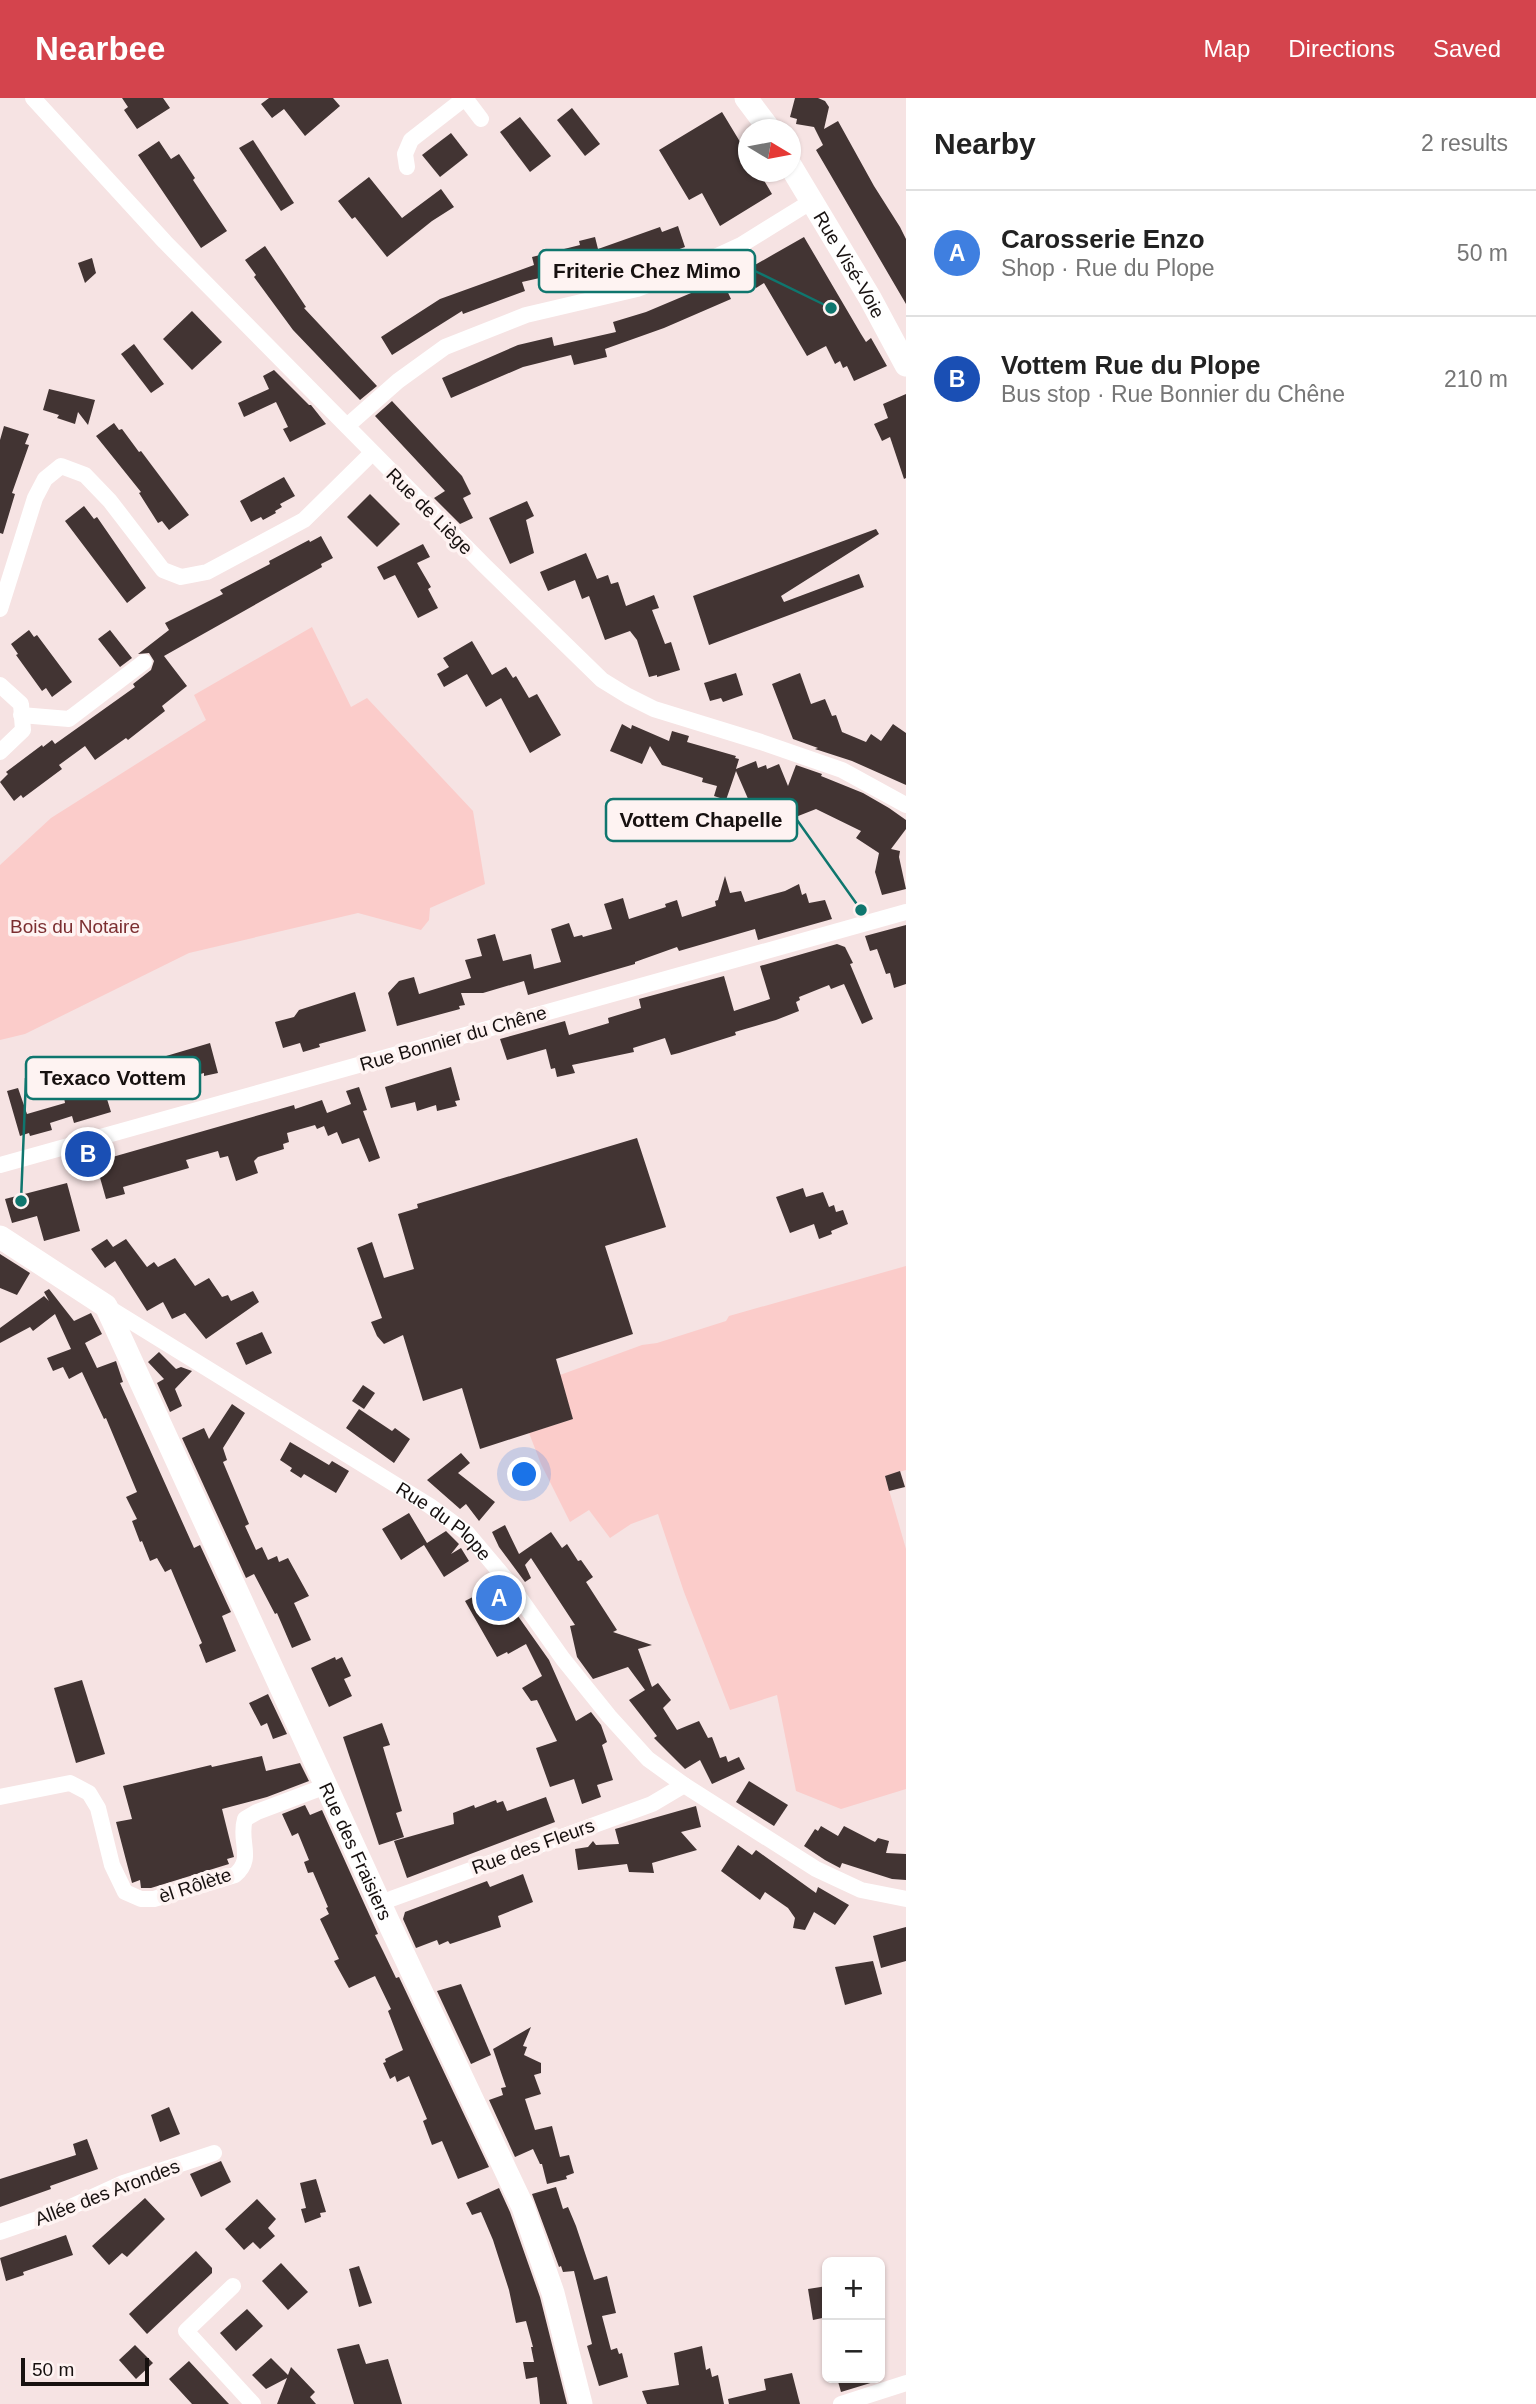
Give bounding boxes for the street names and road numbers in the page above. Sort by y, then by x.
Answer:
street label: Rue Visé-Voie [809,208,889,322]
street label: Rue de Liège [382,464,477,559]
street label: Rue Bonnier du Chêne [357,1002,549,1075]
street label: Rue du Plope [392,1478,495,1565]
street label: Rue des Fraisiers [315,1779,396,1923]
street label: Rue des Fleurs [469,1815,597,1878]
street label: èl Rôlète [156,1864,234,1907]
street label: Allée des Arondes [32,2155,182,2230]

